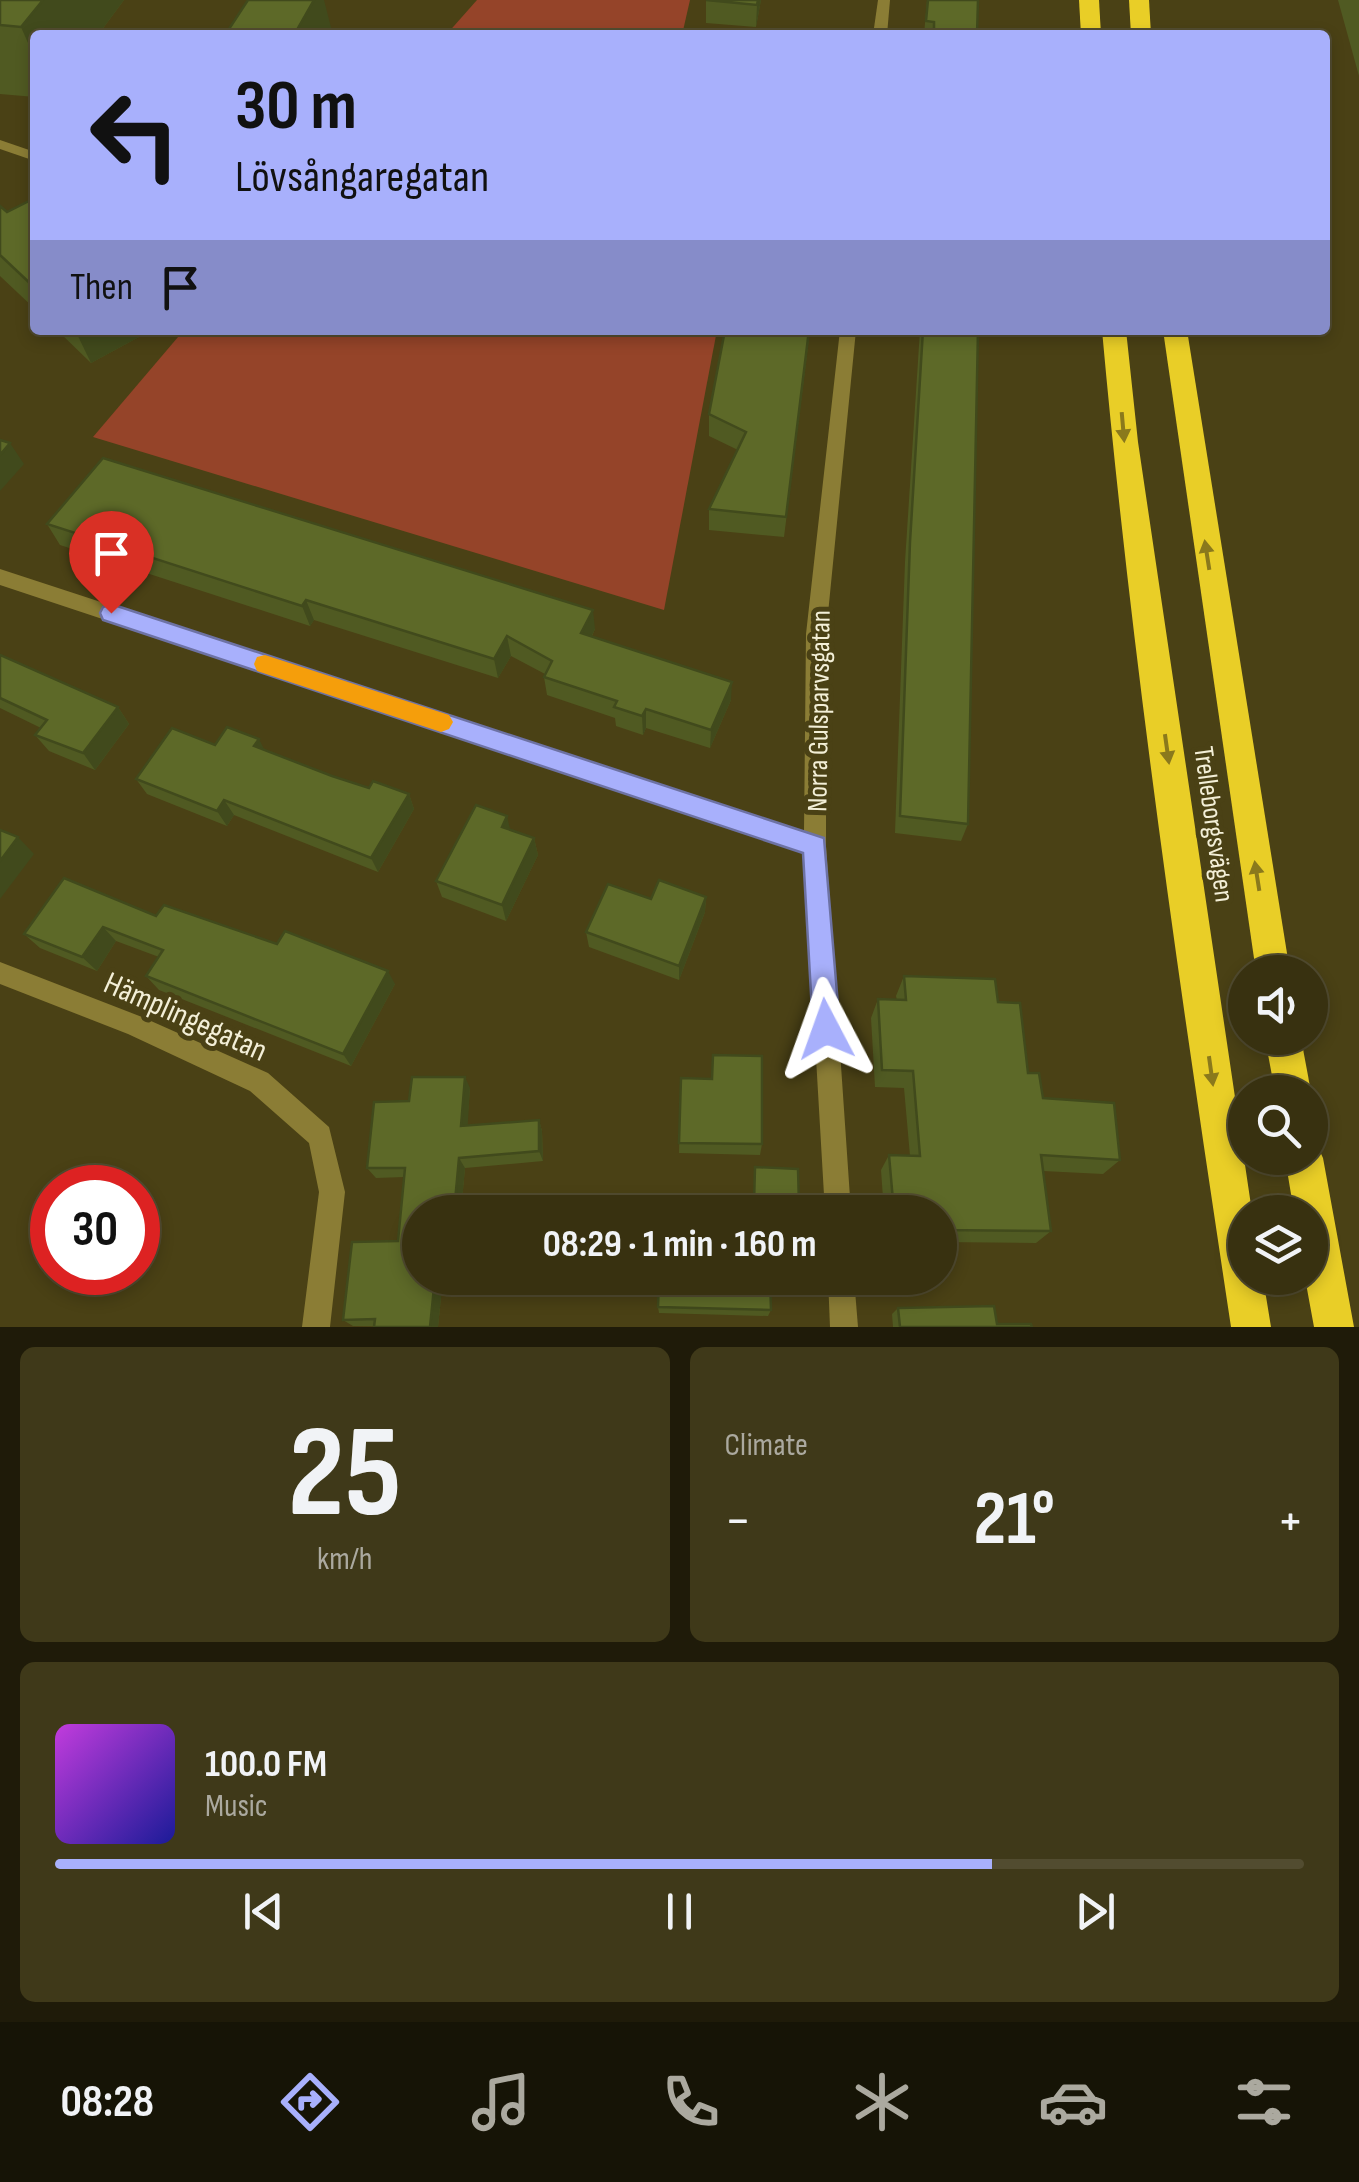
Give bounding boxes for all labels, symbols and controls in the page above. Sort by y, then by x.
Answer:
text: 30 m [235,65,357,149]
icon: left [70,70,200,200]
text: Lövsångaregatan [235,150,489,205]
icon: arrive [153,260,208,315]
text: Then [70,265,133,310]
one-way arrow [1116,412,1132,444]
pin [69,511,154,614]
icon: arrive [84,526,139,581]
one-way arrow [1199,539,1214,570]
street label: Norra Gulsparvsgatan [801,610,838,812]
one-way arrow [1159,734,1175,765]
street label: Trelleborgsvägen [1186,744,1241,904]
one-way arrow [1249,860,1264,892]
map controls [1228,955,1328,1295]
button: sound [1228,955,1328,1055]
street label: Hämplingegatan [98,964,273,1071]
position arrow [774,977,878,1081]
one-way arrow [1203,1056,1219,1087]
button: search [1228,1075,1328,1175]
speed limit sign: 30 [30,1165,160,1295]
button: layers [1228,1195,1328,1295]
text: 08:29 · 1 min · 160 m [543,1222,816,1267]
text: 25 [288,1397,402,1553]
text: Climate [725,1426,808,1465]
text: 21° [974,1475,1055,1566]
text: − [725,1488,751,1555]
text: + [1277,1488,1304,1555]
text: km/h [317,1540,372,1579]
text: 100.0 FM [205,1742,327,1787]
text: Music [205,1787,268,1826]
icon: previous [236,1884,291,1939]
icon: pause [652,1884,707,1939]
icon: next [1068,1884,1123,1939]
icon: directions [275,2067,345,2137]
icon: music [466,2067,536,2137]
icon: phone [656,2067,726,2137]
icon: climate [847,2067,917,2137]
icon: car [1038,2067,1108,2137]
icon: filters [1229,2067,1299,2137]
text: 08:28 [60,2075,154,2130]

